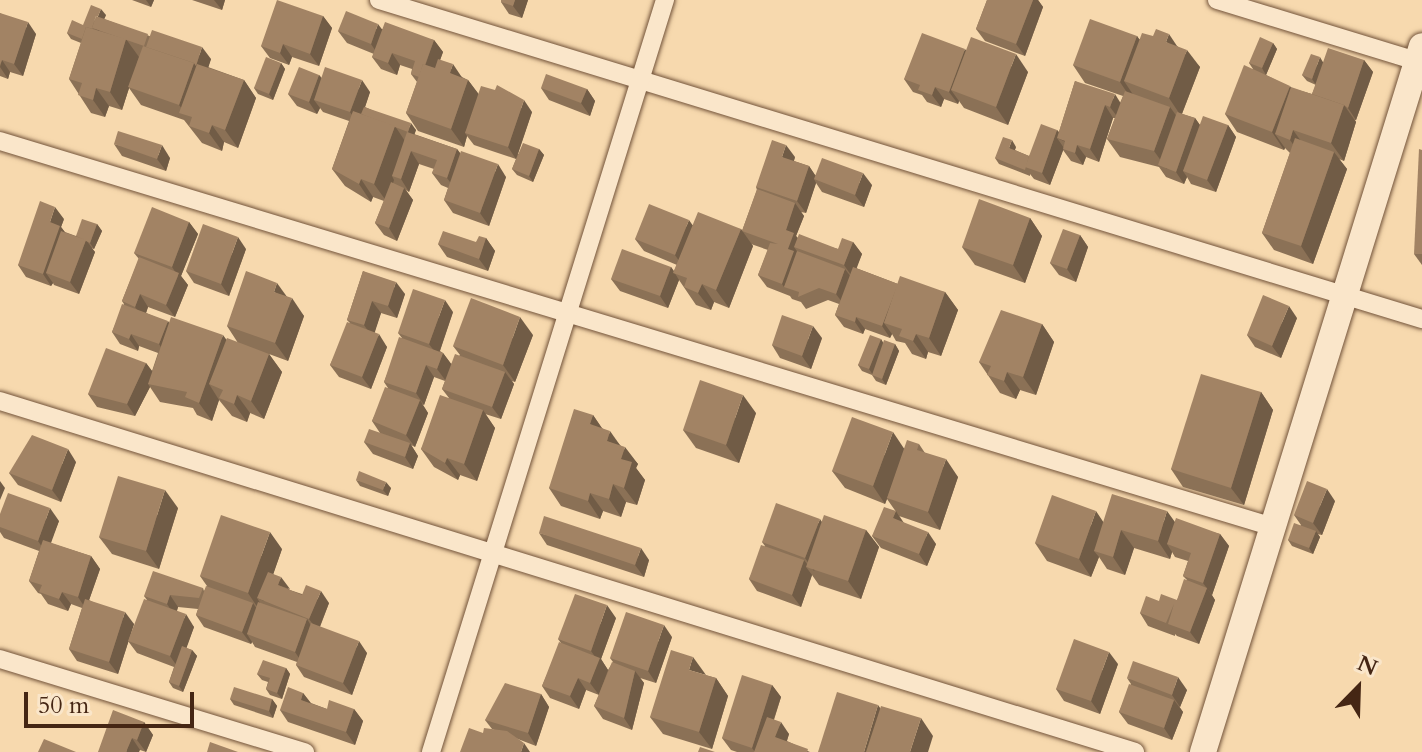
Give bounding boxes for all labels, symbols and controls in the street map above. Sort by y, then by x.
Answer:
north arrow [1318,648,1398,728]
text: N [1353,648,1382,683]
scale bar [28,676,198,726]
text: 50 m [38,689,89,722]

